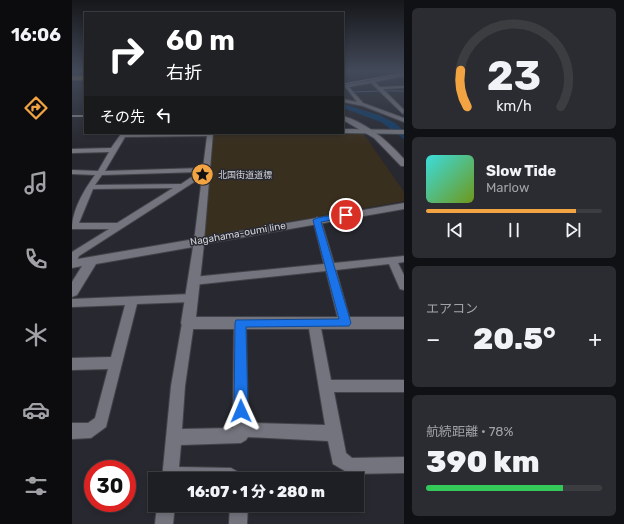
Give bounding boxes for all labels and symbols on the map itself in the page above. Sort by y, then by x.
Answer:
place icon: 北国街道道標 [190,162,216,188]
place label: 北国街道道標 [218,170,272,180]
pin [329,198,363,232]
street label: Nagahama-oumi line [189,220,287,248]
position arrow [220,390,262,432]
speed limit sign: 30 [84,460,136,512]

